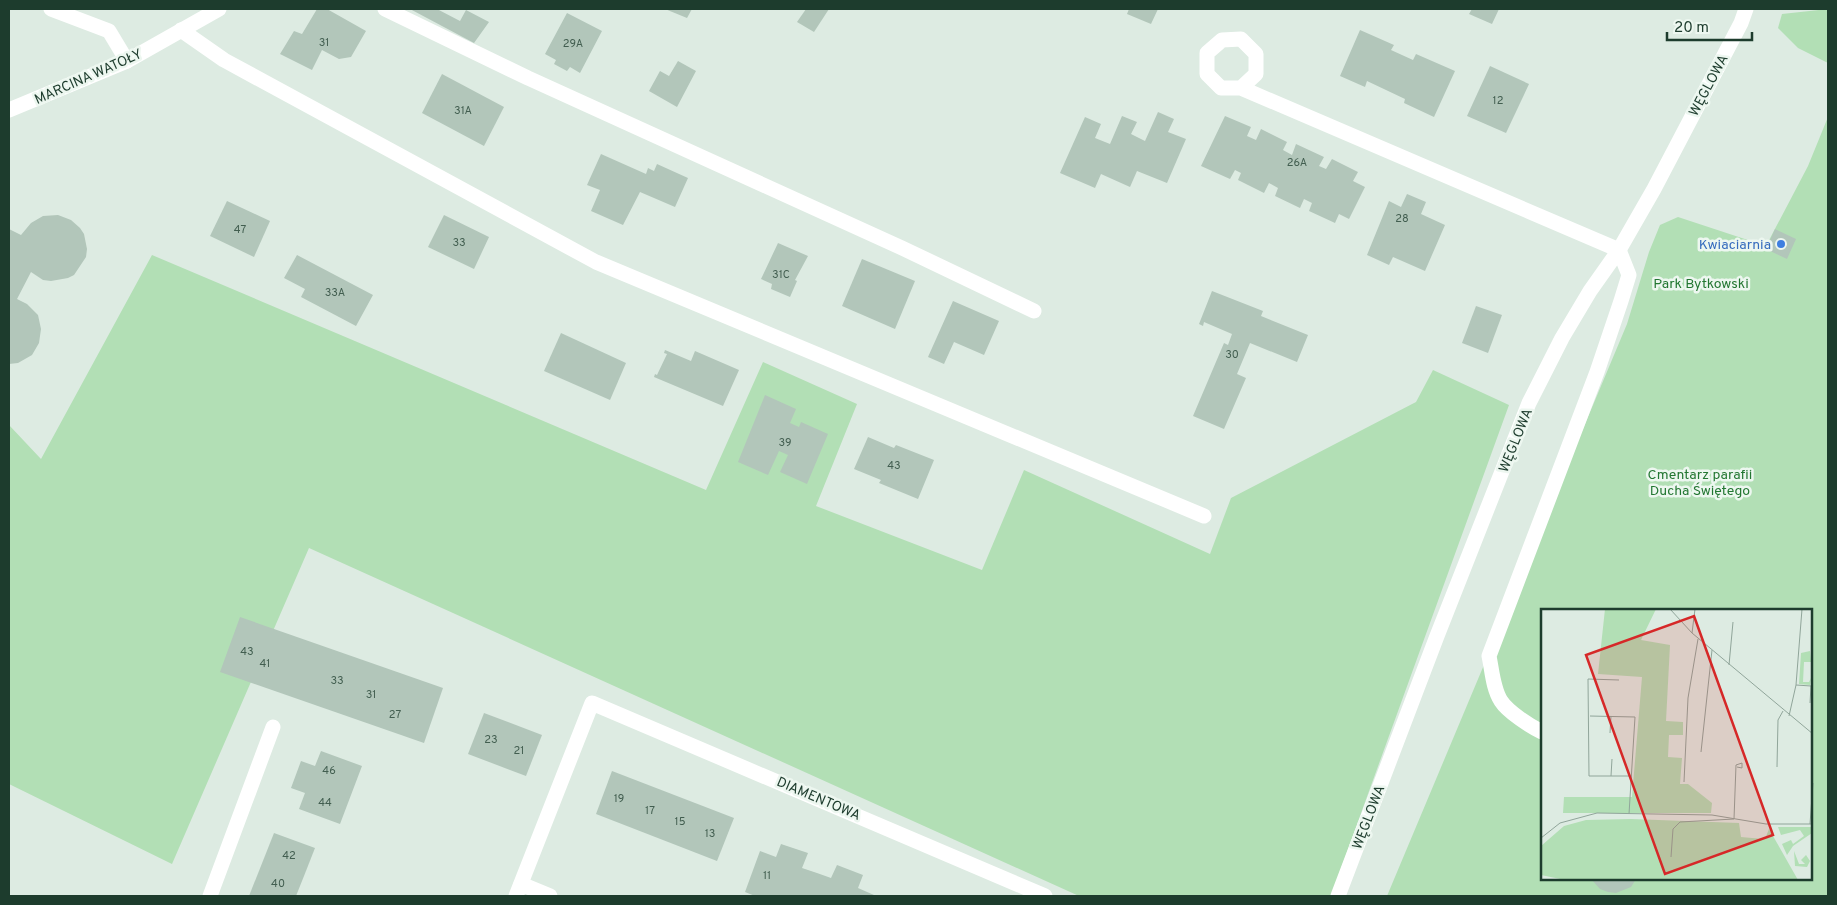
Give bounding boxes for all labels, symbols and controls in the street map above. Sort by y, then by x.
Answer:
scale bar [1667,10,1752,42]
text: 20 m [1674,19,1709,38]
house number: 31 [319,36,329,50]
house number: 29A [563,37,583,51]
street label: MARCINA WATOŁY [32,46,145,109]
street label: WĘGLOWA [1686,52,1733,119]
house number: 12 [1493,94,1503,108]
house number: 31A [454,104,472,118]
house number: 26A [1287,156,1307,170]
house number: 28 [1395,212,1409,226]
house number: 47 [234,223,246,237]
house number: 33 [452,236,466,250]
place label: Kwiaciarnia [1699,237,1771,254]
marker: Kwiaciarnia [1775,238,1787,250]
house number: 31C [772,268,790,282]
park label: Park Bytkowski [1653,276,1749,293]
house number: 33A [325,286,345,300]
house number: 30 [1225,348,1239,362]
street label: WĘGLOWA [1496,406,1537,475]
house number: 39 [779,436,791,450]
house number: 43 [887,459,901,473]
park label: Cmentarz parafii Ducha Świętego [1648,467,1752,500]
inset map [1541,609,1812,880]
house number: 43 [240,645,254,659]
house number: 41 [260,657,270,671]
house number: 33 [330,674,344,688]
house number: 31 [366,688,376,702]
house number: 27 [389,708,401,722]
house number: 23 [484,733,498,747]
house number: 21 [514,744,524,758]
house number: 46 [322,764,336,778]
street label: DIAMENTOWA [774,774,863,825]
street label: WĘGLOWA [1349,783,1389,852]
house number: 19 [614,792,624,806]
house number: 44 [318,796,332,810]
house number: 17 [645,804,655,818]
house number: 15 [675,815,686,829]
house number: 13 [705,827,715,841]
house number: 42 [282,849,296,863]
house number: 11 [763,869,771,883]
house number: 40 [271,877,285,891]

